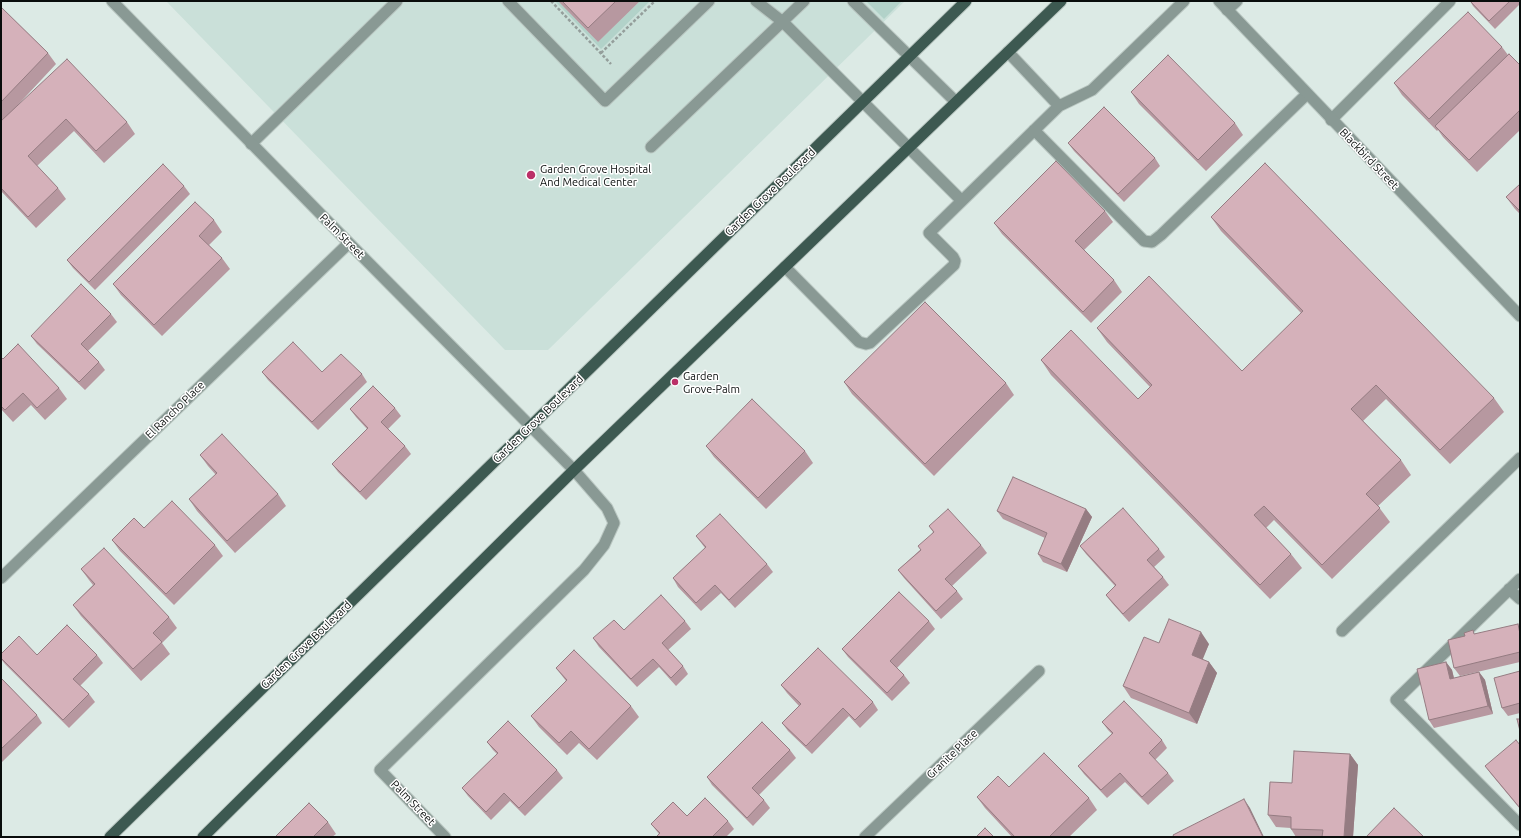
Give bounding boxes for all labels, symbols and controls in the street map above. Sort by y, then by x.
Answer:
street label: Blackbird Street [1337,126,1401,192]
street label: Garden Grove Boulevard [722,145,818,239]
place label: Garden Grove Hospital And Medical Center [540,162,651,188]
marker: Garden Grove Hospital And Medical Center [525,169,537,181]
street label: Palm Street [317,211,367,261]
place label: Garden Grove-Palm [683,369,740,395]
street label: Garden Grove Boulevard [490,372,586,466]
marker: Garden Grove-Palm [670,377,680,387]
street label: El Rancho Place [143,379,207,441]
street label: Garden Grove Boulevard [258,598,354,692]
street label: Granite Place [924,727,980,781]
street label: Palm Street [388,778,438,828]

